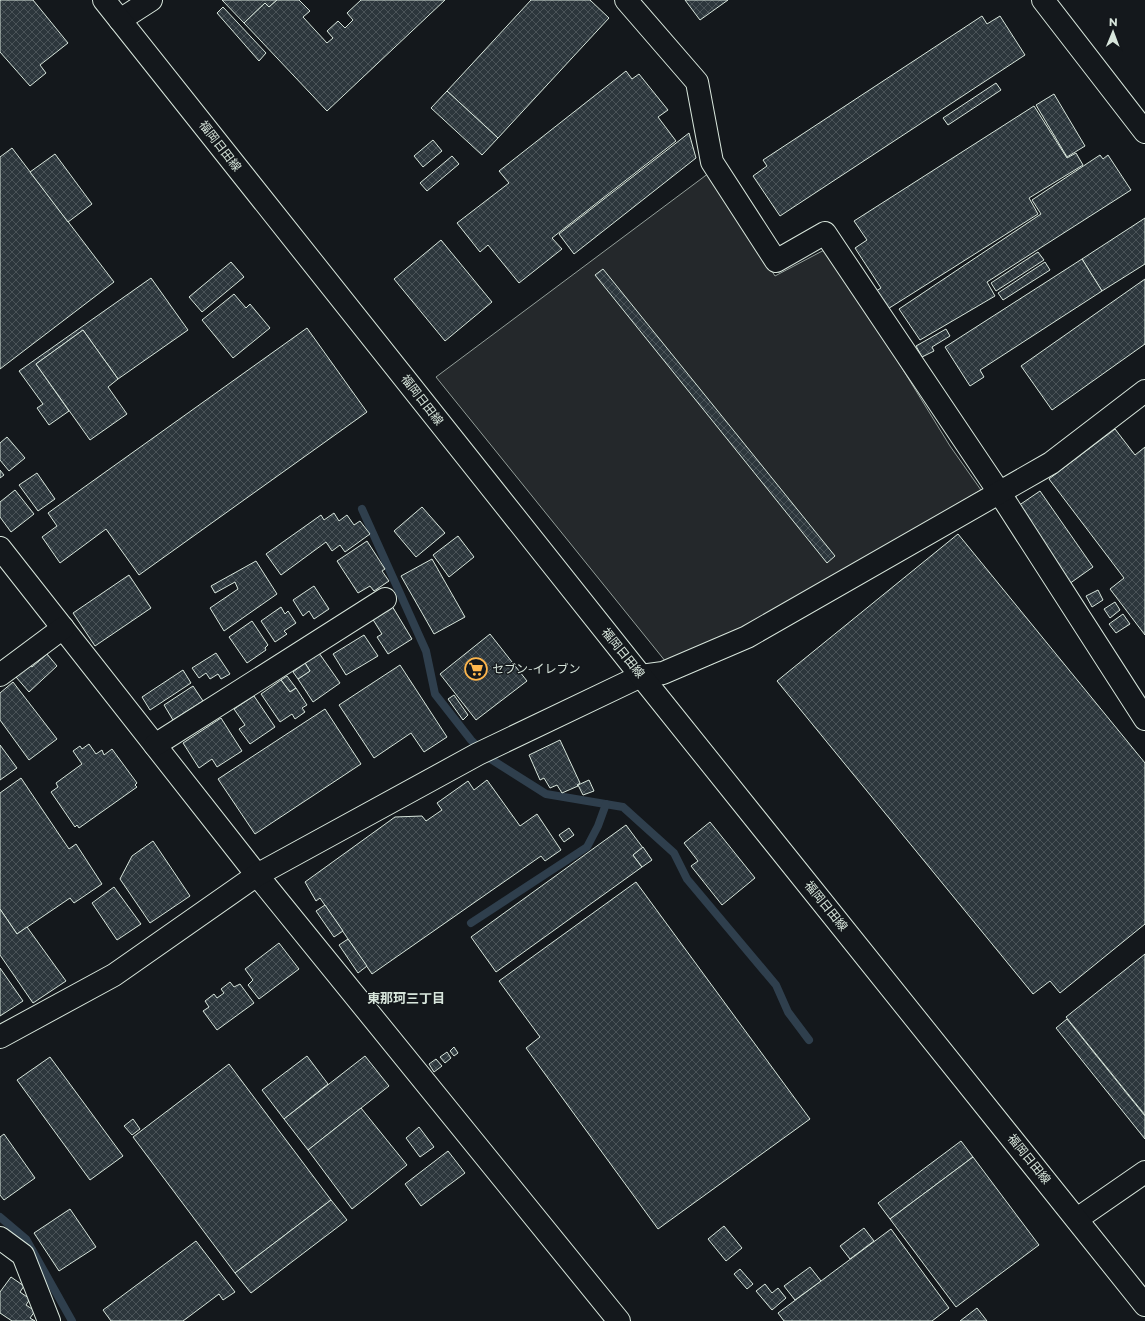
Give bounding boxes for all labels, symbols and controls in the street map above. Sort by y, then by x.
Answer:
north arrow [1093,12,1133,52]
text: N [1109,15,1118,29]
street label: 福岡日田線 [196,117,245,174]
street label: 福岡日田線 [398,371,447,428]
street label: 福岡日田線 [599,625,648,681]
supermarket icon: セブン-イレブン [463,656,489,682]
place label: セブン-イレブン [492,661,581,676]
street label: 福岡日田線 [802,878,851,934]
district label: 東那珂三丁目 [367,990,445,1006]
street label: 福岡日田線 [1005,1131,1054,1187]

